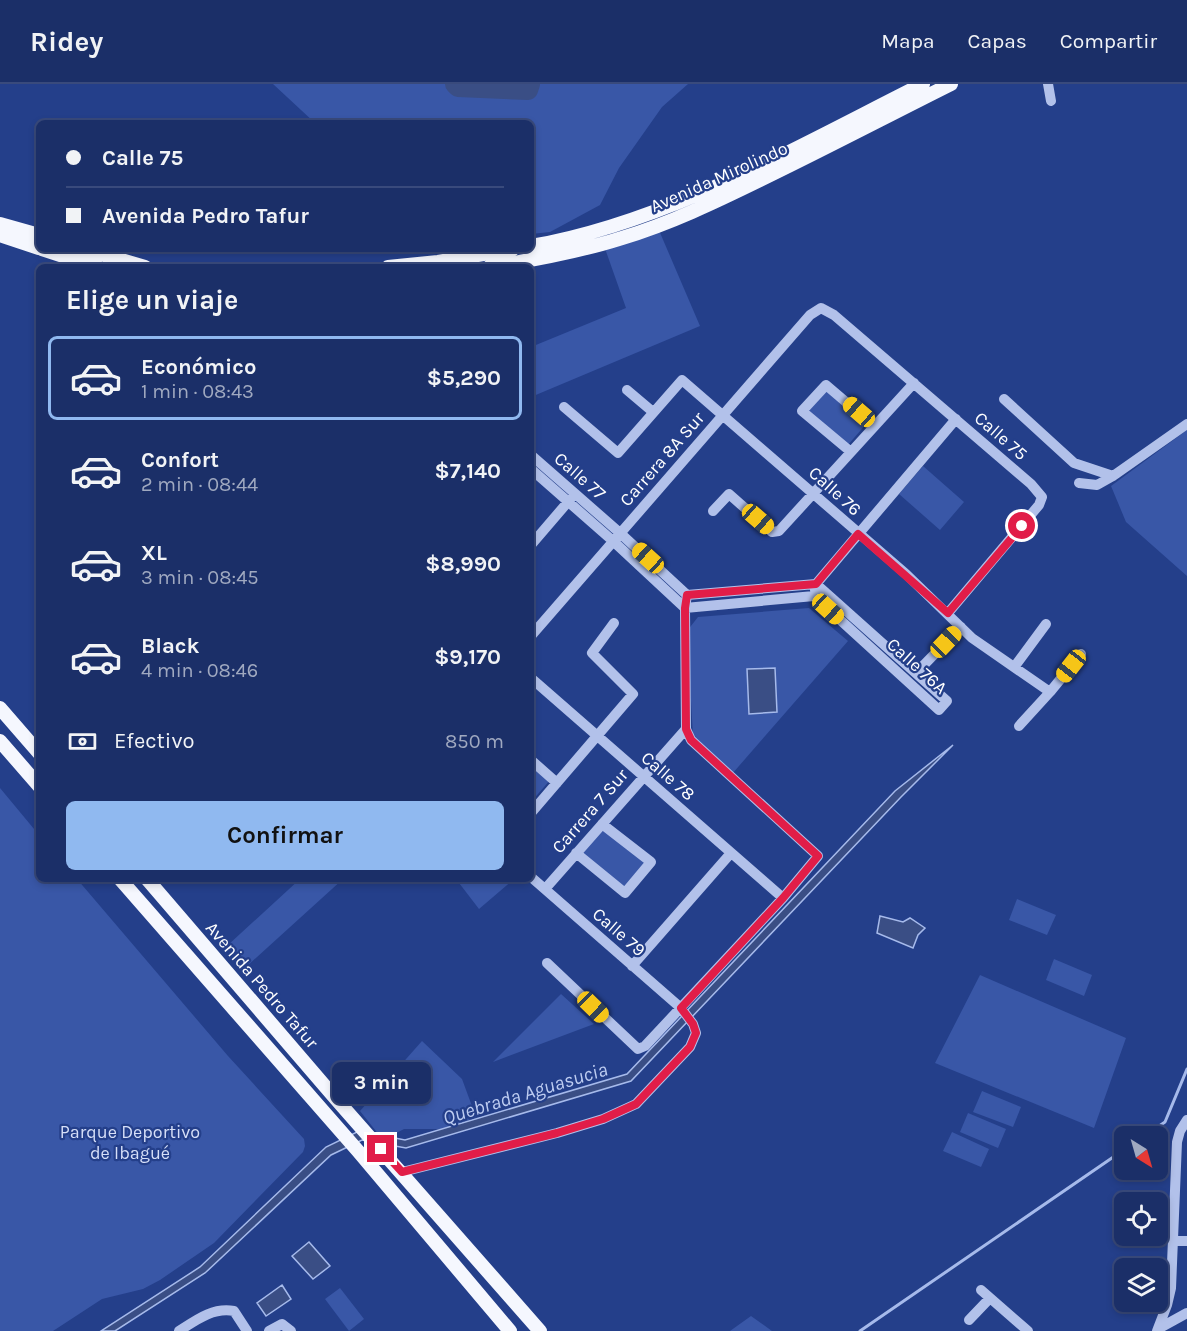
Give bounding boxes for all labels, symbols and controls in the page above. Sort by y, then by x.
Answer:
text: Ridey [30,25,103,58]
text: Mapa [881,29,935,53]
text: Capas [968,29,1027,53]
text: Compartir [1060,29,1157,53]
street label: Avenida Mirolindo [647,137,791,217]
text: Calle 75 [102,145,183,171]
text: Avenida Pedro Tafur [102,203,309,229]
text: Elige un viaje [66,284,238,316]
icon: car [69,351,123,405]
text: Económico [141,354,256,380]
text: $5,290 [427,365,501,391]
text: 1 min · 08:43 [141,380,254,403]
car [840,393,878,431]
street label: Carrera 8A Sur [615,407,709,511]
street label: Calle 75 [970,407,1032,465]
icon: car [69,444,123,498]
text: Confort [141,447,219,473]
street label: Calle 77 [550,448,611,505]
text: $7,140 [434,458,501,484]
street label: Calle 76 [804,462,866,520]
text: 2 min · 08:44 [141,473,258,496]
car [739,500,777,538]
route start [1008,512,1035,539]
icon: car [69,537,123,591]
car [629,539,667,577]
text: XL [141,540,167,566]
text: $8,990 [425,551,501,577]
text: 3 min · 08:45 [141,566,259,589]
car [809,590,847,628]
car [927,623,965,661]
icon: car [69,630,123,684]
text: Black [141,633,200,659]
street label: Calle 76A [882,633,952,699]
text: $9,170 [434,644,501,670]
car [1053,646,1089,686]
text: 4 min · 08:46 [141,659,258,682]
icon: cash [66,725,99,758]
text: Efectivo [114,728,194,754]
text: 850 m [445,730,504,753]
street label: Calle 78 [637,747,699,805]
street label: Carrera 7 Sur [547,764,633,858]
button: Confirmar [66,801,504,870]
street label: Calle 79 [588,903,650,961]
street label: Avenida Pedro Tafur [201,917,323,1053]
car [574,988,612,1026]
water label: Quebrada Aguasucia [440,1057,610,1129]
callout: 3 min [332,1062,430,1104]
text: 3 min [354,1071,409,1094]
park label: Parque Deportivo de Ibagué [60,1121,200,1164]
north arrow [1114,1126,1168,1180]
map controls [1114,1126,1168,1312]
route end [367,1135,394,1162]
button: locate [1114,1192,1168,1246]
button: layers [1114,1258,1168,1312]

